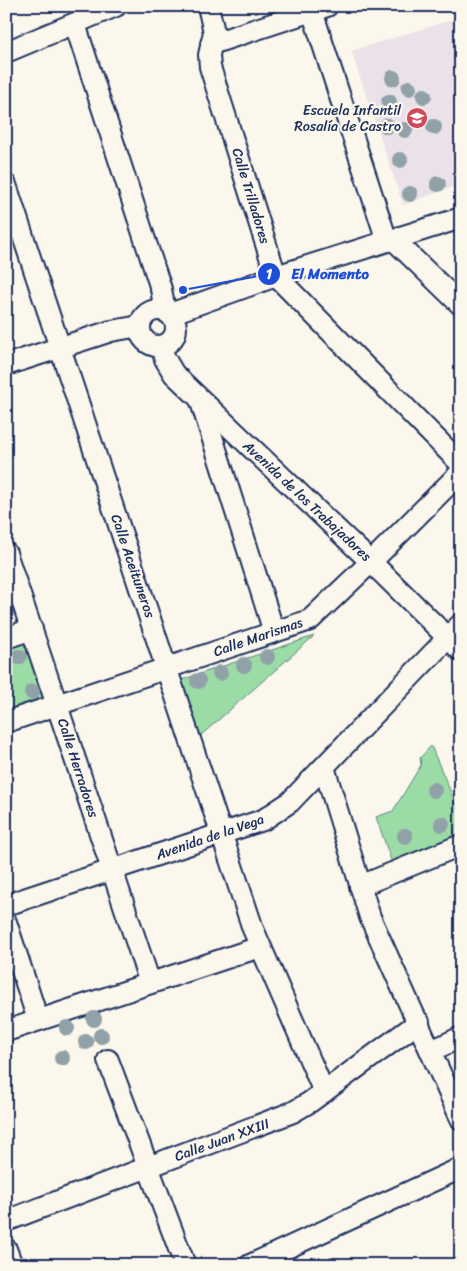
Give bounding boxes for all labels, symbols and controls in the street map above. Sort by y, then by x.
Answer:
place label: Escuela Infantil Rosalía de Castro [294,98,402,139]
school or university icon: Escuela Infantil Rosalía de Castro [405,106,429,130]
street label: Calle Trilladores [225,145,278,248]
callout: El Momento [257,259,379,289]
text: 1 [266,261,273,287]
text: El Momento [291,261,369,287]
street label: Avenida de los Trabajadores [236,434,377,568]
street label: Calle Aceituneros [104,511,163,622]
street label: Calle Marismas [210,610,306,664]
street label: Calle Herradores [50,715,106,821]
street label: Avenida de la Vega [151,807,268,868]
street label: Calle Juan XXIII [171,1111,274,1169]

